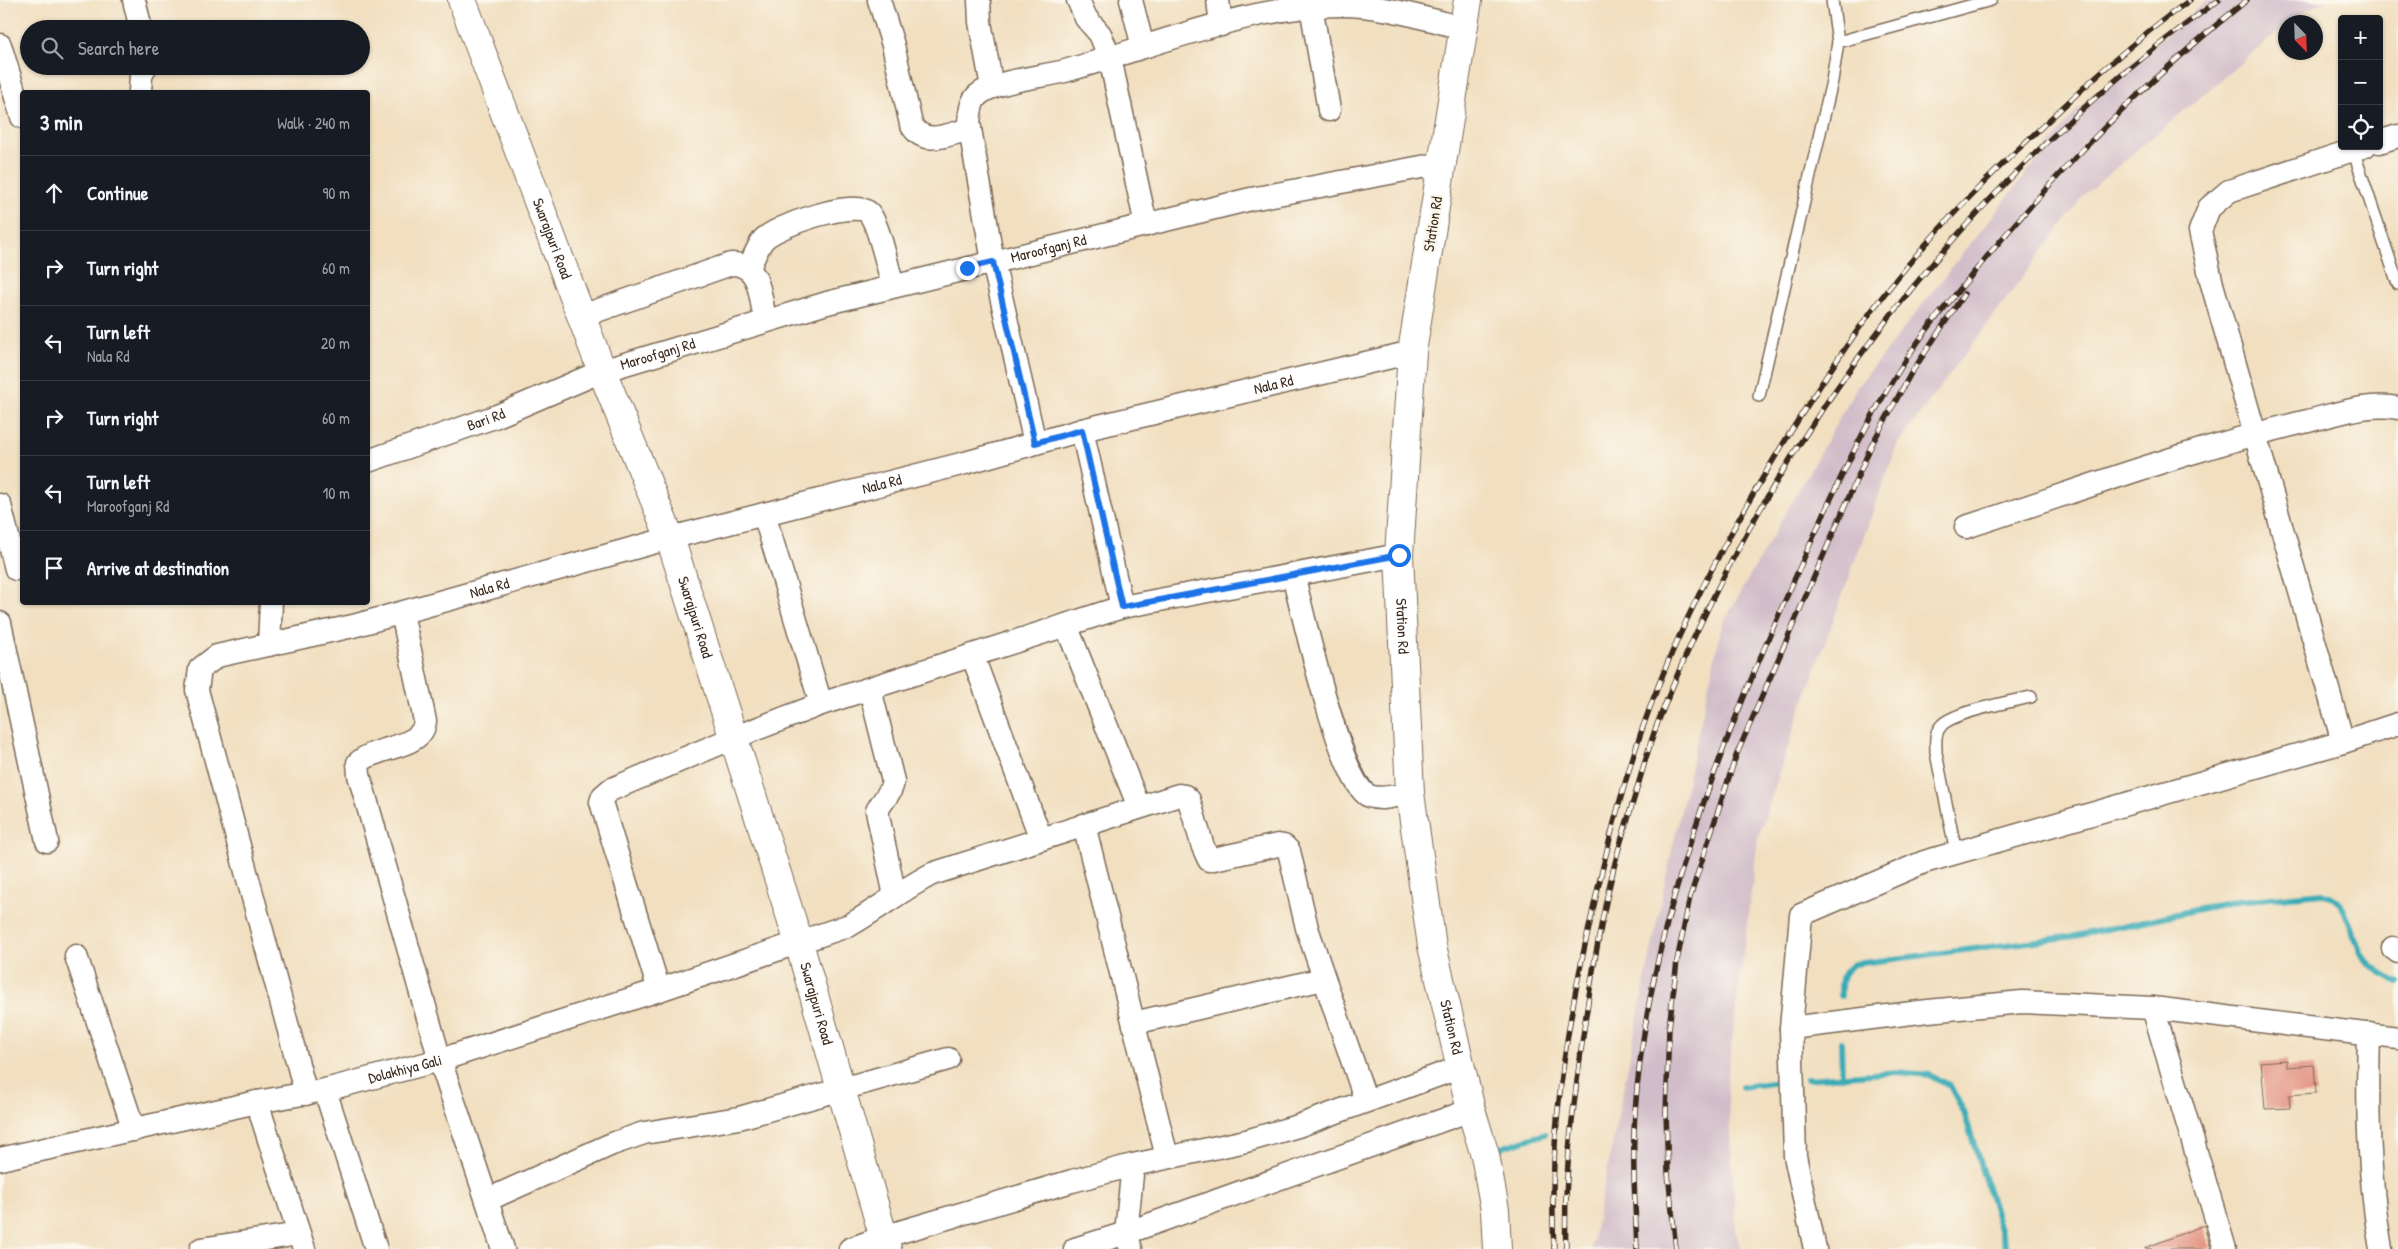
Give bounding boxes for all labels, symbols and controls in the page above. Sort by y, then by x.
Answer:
north arrow [2278,15,2323,60]
map controls [2338,15,2383,150]
button: + [2338,15,2383,60]
search box [20,20,370,75]
icon: search [38,34,66,62]
text: Search here [78,35,159,61]
button: − [2338,60,2383,105]
button: locate [2338,105,2383,150]
text: 3 min [40,108,83,137]
text: Walk · 240 m [277,112,350,134]
icon: ahead [40,179,68,207]
text: Continue [87,180,148,206]
text: 90 m [322,182,350,204]
street label: Swarajpuri Road [528,195,577,282]
street label: Station Rd [1418,195,1447,253]
street label: Maroofganj Rd [1008,229,1088,268]
icon: right [40,254,68,282]
text: Turn right [87,255,158,281]
text: 60 m [322,257,350,279]
route end [956,257,979,280]
text: Turn left [87,319,150,345]
icon: left [40,329,68,357]
text: 20 m [321,332,350,354]
street label: Maroofganj Rd [618,332,698,375]
text: Nala Rd [87,345,130,367]
street label: Nala Rd [1252,369,1295,399]
street label: Bari Rd [464,403,508,436]
icon: right [40,404,68,432]
text: Turn right [87,405,158,431]
text: 60 m [322,407,350,429]
text: Turn left [87,469,150,495]
street label: Nala Rd [860,469,904,499]
icon: left [40,479,68,507]
text: 10 m [322,482,350,504]
text: Maroofganj Rd [87,495,169,517]
route start [1388,544,1411,567]
icon: arrive [40,554,68,582]
text: Arrive at destination [87,555,229,581]
street label: Nala Rd [467,572,512,603]
street label: Swarajpuri Road [673,574,719,661]
street label: Station Rd [1391,598,1415,654]
street label: Swarajpuri Road [795,960,839,1047]
street label: Station Rd [1435,998,1468,1056]
street label: Dolakhiya Gali [366,1049,444,1088]

